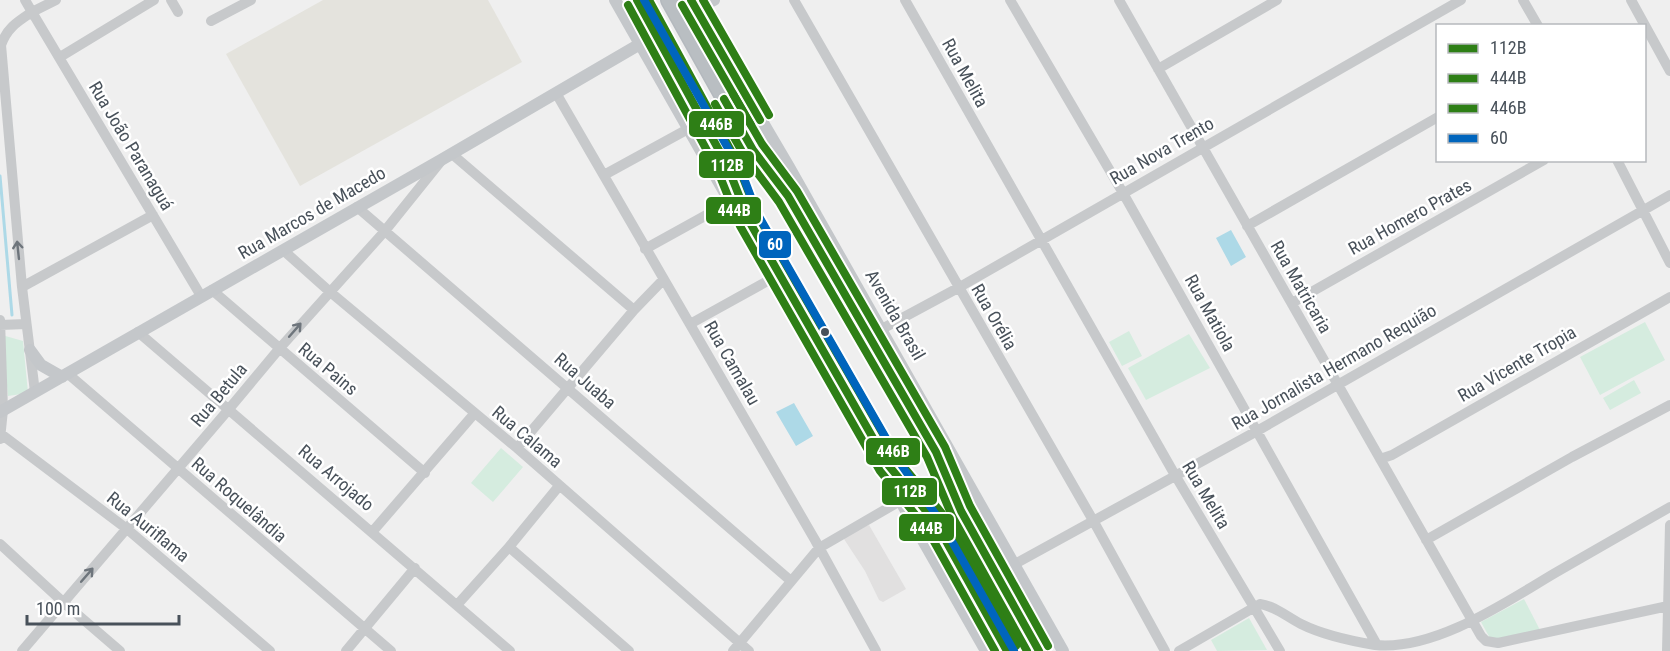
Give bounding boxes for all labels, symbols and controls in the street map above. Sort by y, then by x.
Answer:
legend [1436,24,1646,162]
street label: Rua Melita [938,35,993,111]
text: 112B [1490,37,1526,58]
text: 444B [1490,67,1526,88]
street label: Rua João Paranaguá [85,78,178,214]
text: 446B [1490,97,1526,118]
line badge: 446B [688,110,745,138]
street label: Rua Nova Trento [1106,112,1217,189]
text: 446B [699,115,733,134]
text: 60 [1490,127,1508,148]
line badge: 112B [698,150,755,179]
text: 112B [710,156,744,175]
street label: Rua Marcos de Macedo [234,162,389,263]
street label: Rua Homero Prates [1345,174,1475,259]
line badge: 444B [705,196,762,225]
text: 444B [717,201,751,220]
line badge: 60 [758,230,792,259]
text: 60 [767,235,783,254]
street label: Rua Matricaria [1267,237,1336,337]
one-way arrow [12,240,23,260]
street label: Avenida Brasil [861,266,930,364]
street label: Rua Matiola [1181,271,1240,355]
street label: Rua Orélia [967,280,1022,353]
street label: Rua Jornalista Hermano Requião [1228,299,1440,434]
street label: Rua Camalau [700,317,765,408]
street label: Rua Vicente Tropia [1454,321,1580,406]
one-way arrow [288,323,302,338]
unlabelled marker [819,326,831,338]
street label: Rua Pains [295,338,362,399]
street label: Rua Juaba [550,348,620,413]
street label: Rua Betula [186,359,251,431]
street label: Rua Calama [488,401,567,472]
line badge: 446B [865,437,921,466]
street label: Rua Arrojado [294,440,378,515]
text: 446B [876,442,910,461]
street label: Rua Roquelândia [188,453,291,547]
street label: Rua Melita [1178,457,1235,532]
line badge: 112B [881,477,938,506]
text: 112B [893,482,927,501]
street label: Rua Auriflama [103,487,194,566]
line badge: 444B [898,513,955,542]
text: 444B [909,519,943,538]
one-way arrow [80,568,94,583]
scale bar [27,588,178,626]
text: 100 m [36,598,80,619]

